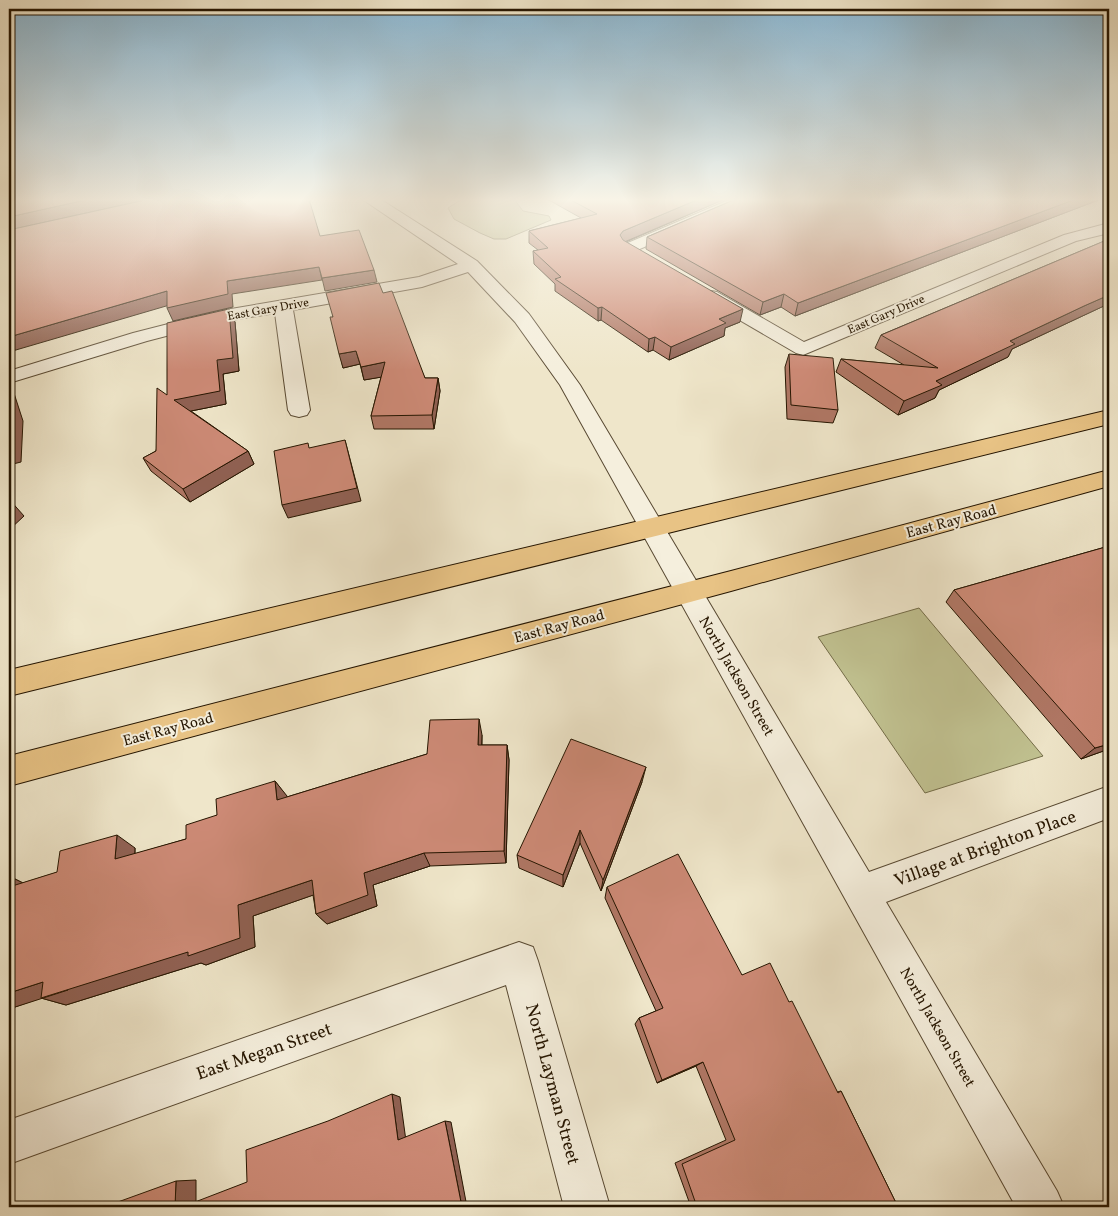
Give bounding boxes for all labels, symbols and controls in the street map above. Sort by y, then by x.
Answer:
street label: East Gary Drive [845,291,928,338]
street label: East Gary Drive [226,295,311,325]
street label: East Ray Road [904,500,999,545]
street label: East Ray Road [512,605,607,650]
street label: North Jackson Street [693,613,779,741]
street label: East Ray Road [121,708,216,753]
street label: Village at Brighton Place [891,805,1080,894]
street label: North Jackson Street [894,964,980,1092]
street label: North Layman Street [518,1001,585,1168]
street label: East Megan Street [193,1017,336,1087]

